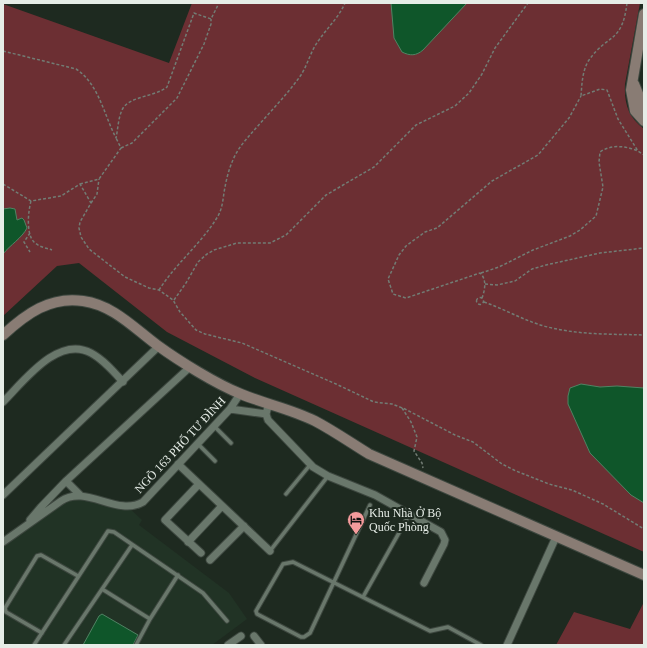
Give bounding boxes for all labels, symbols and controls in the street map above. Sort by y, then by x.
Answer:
street label: NGÕ 163 PHỐ TƯ ĐÌNH [131,393,228,496]
place label: Khu Nhà Ở Bộ Quốc Phòng [369,506,441,534]
hotel icon: Khu Nhà Ở Bộ Quốc Phòng [346,510,366,535]

